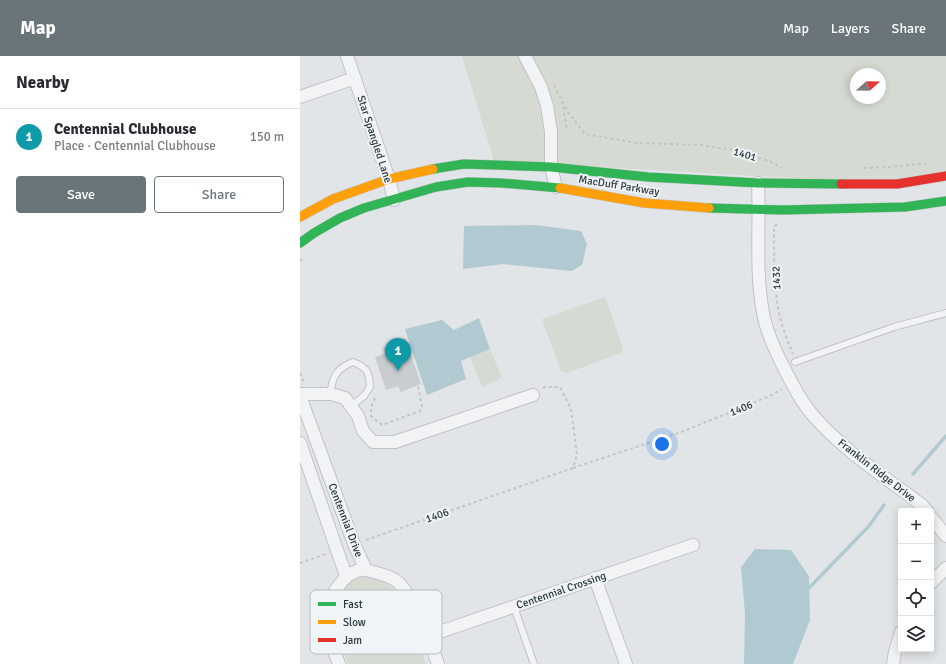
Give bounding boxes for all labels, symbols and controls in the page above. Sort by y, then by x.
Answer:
text: Map [20,16,56,40]
text: Map [783,20,809,37]
text: Layers [831,20,870,37]
text: Share [892,20,926,37]
north arrow [850,68,886,104]
text: Nearby [16,72,69,93]
street label: Star Spangled Lane [354,94,395,184]
text: Centennial Clubhouse [54,120,196,138]
text: 1 [25,129,33,145]
text: 150 m [250,129,284,145]
text: Place · Centennial Clubhouse [54,138,216,154]
street label: 1401 [732,145,758,164]
street label: MacDuff Parkway [578,173,661,198]
button: Save [16,176,146,213]
button: Share [154,176,284,213]
street label: 1432 [769,266,784,290]
pin: 1 [385,338,411,371]
street label: 1406 [728,398,755,419]
your location [652,434,672,454]
street label: Franklin Ridge Drive [835,436,918,505]
street label: Centennial Drive [325,481,366,559]
street label: 1406 [424,505,451,525]
map controls [898,508,934,652]
button: + [898,508,934,544]
button: − [898,544,934,580]
street label: Centennial Crossing [515,569,608,612]
button: locate [898,580,934,616]
legend [310,590,442,654]
text: Fast [343,598,363,611]
text: Slow [343,616,366,629]
button: layers [898,616,934,652]
text: Jam [343,634,362,647]

